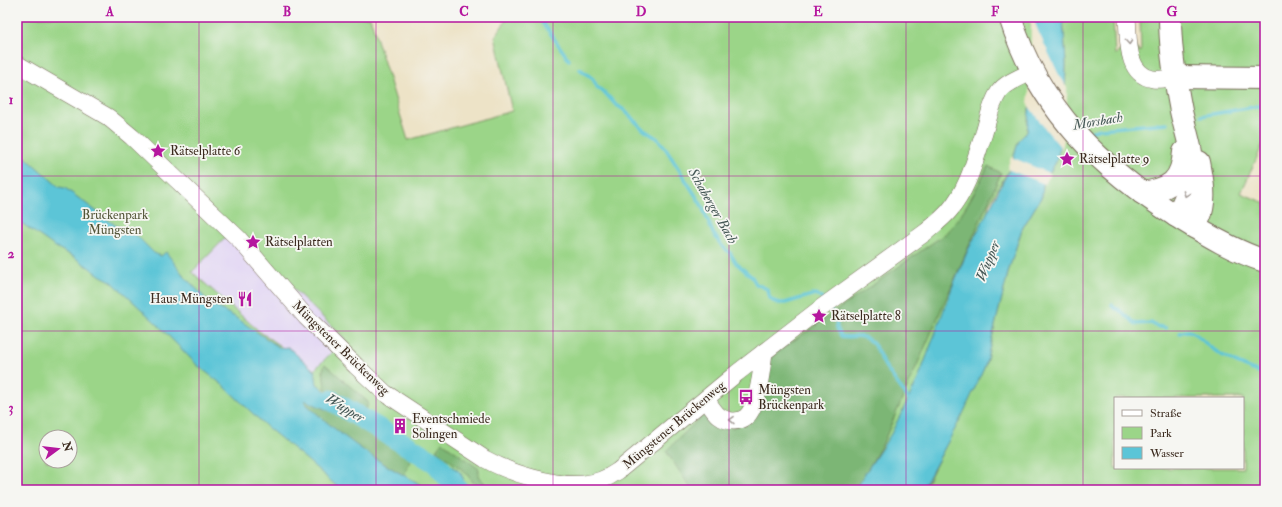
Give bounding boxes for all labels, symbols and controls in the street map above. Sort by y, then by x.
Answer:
text: A [105,4,115,20]
text: B [283,4,291,20]
text: C [459,4,469,20]
text: D [636,4,647,20]
text: E [813,4,823,20]
text: F [991,4,1000,20]
text: G [1167,4,1178,20]
one-way arrow [1125,39,1134,45]
text: 1 [9,92,14,108]
water label: Morsbach [1071,108,1124,134]
place icon: Rätselplatte 6 [149,142,167,160]
place label: Rätselplatte 6 [170,143,242,160]
place icon: Rätselplatte 9 [1058,150,1076,168]
place label: Rätselplatte 9 [1079,151,1150,168]
water label: Schaberger Bach [684,164,742,247]
one-way arrow [1183,190,1191,197]
park label: Brückenpark Müngsten [82,207,149,238]
place icon: Rätselplatten [244,233,262,251]
place label: Rätselplatten [265,234,333,251]
water label: Wupper [972,238,1004,284]
text: 2 [8,246,15,262]
restaurant icon: Haus Müngsten [236,290,254,308]
place label: Haus Müngsten [150,291,233,307]
street label: Müngstener Brückenweg [289,297,393,399]
place icon: Rätselplatte 8 [810,307,828,325]
place label: Rätselplatte 8 [831,308,901,325]
street label: Müngstener Brückenweg [619,377,729,473]
place label: Müngsten Brückenpark [758,382,825,414]
bus stop icon: Müngsten Brückenpark [737,388,755,406]
water label: Wupper [323,390,368,426]
legend [1114,397,1244,469]
text: 3 [9,400,14,416]
text: Straße [1150,406,1181,421]
place label: Eventschmiede Solingen [412,411,491,442]
one-way arrow [729,416,735,424]
building icon: Eventschmiede Solingen [391,417,409,435]
text: Park [1150,426,1172,441]
north arrow [38,429,78,469]
text: N [59,439,75,454]
text: Wasser [1149,446,1184,461]

